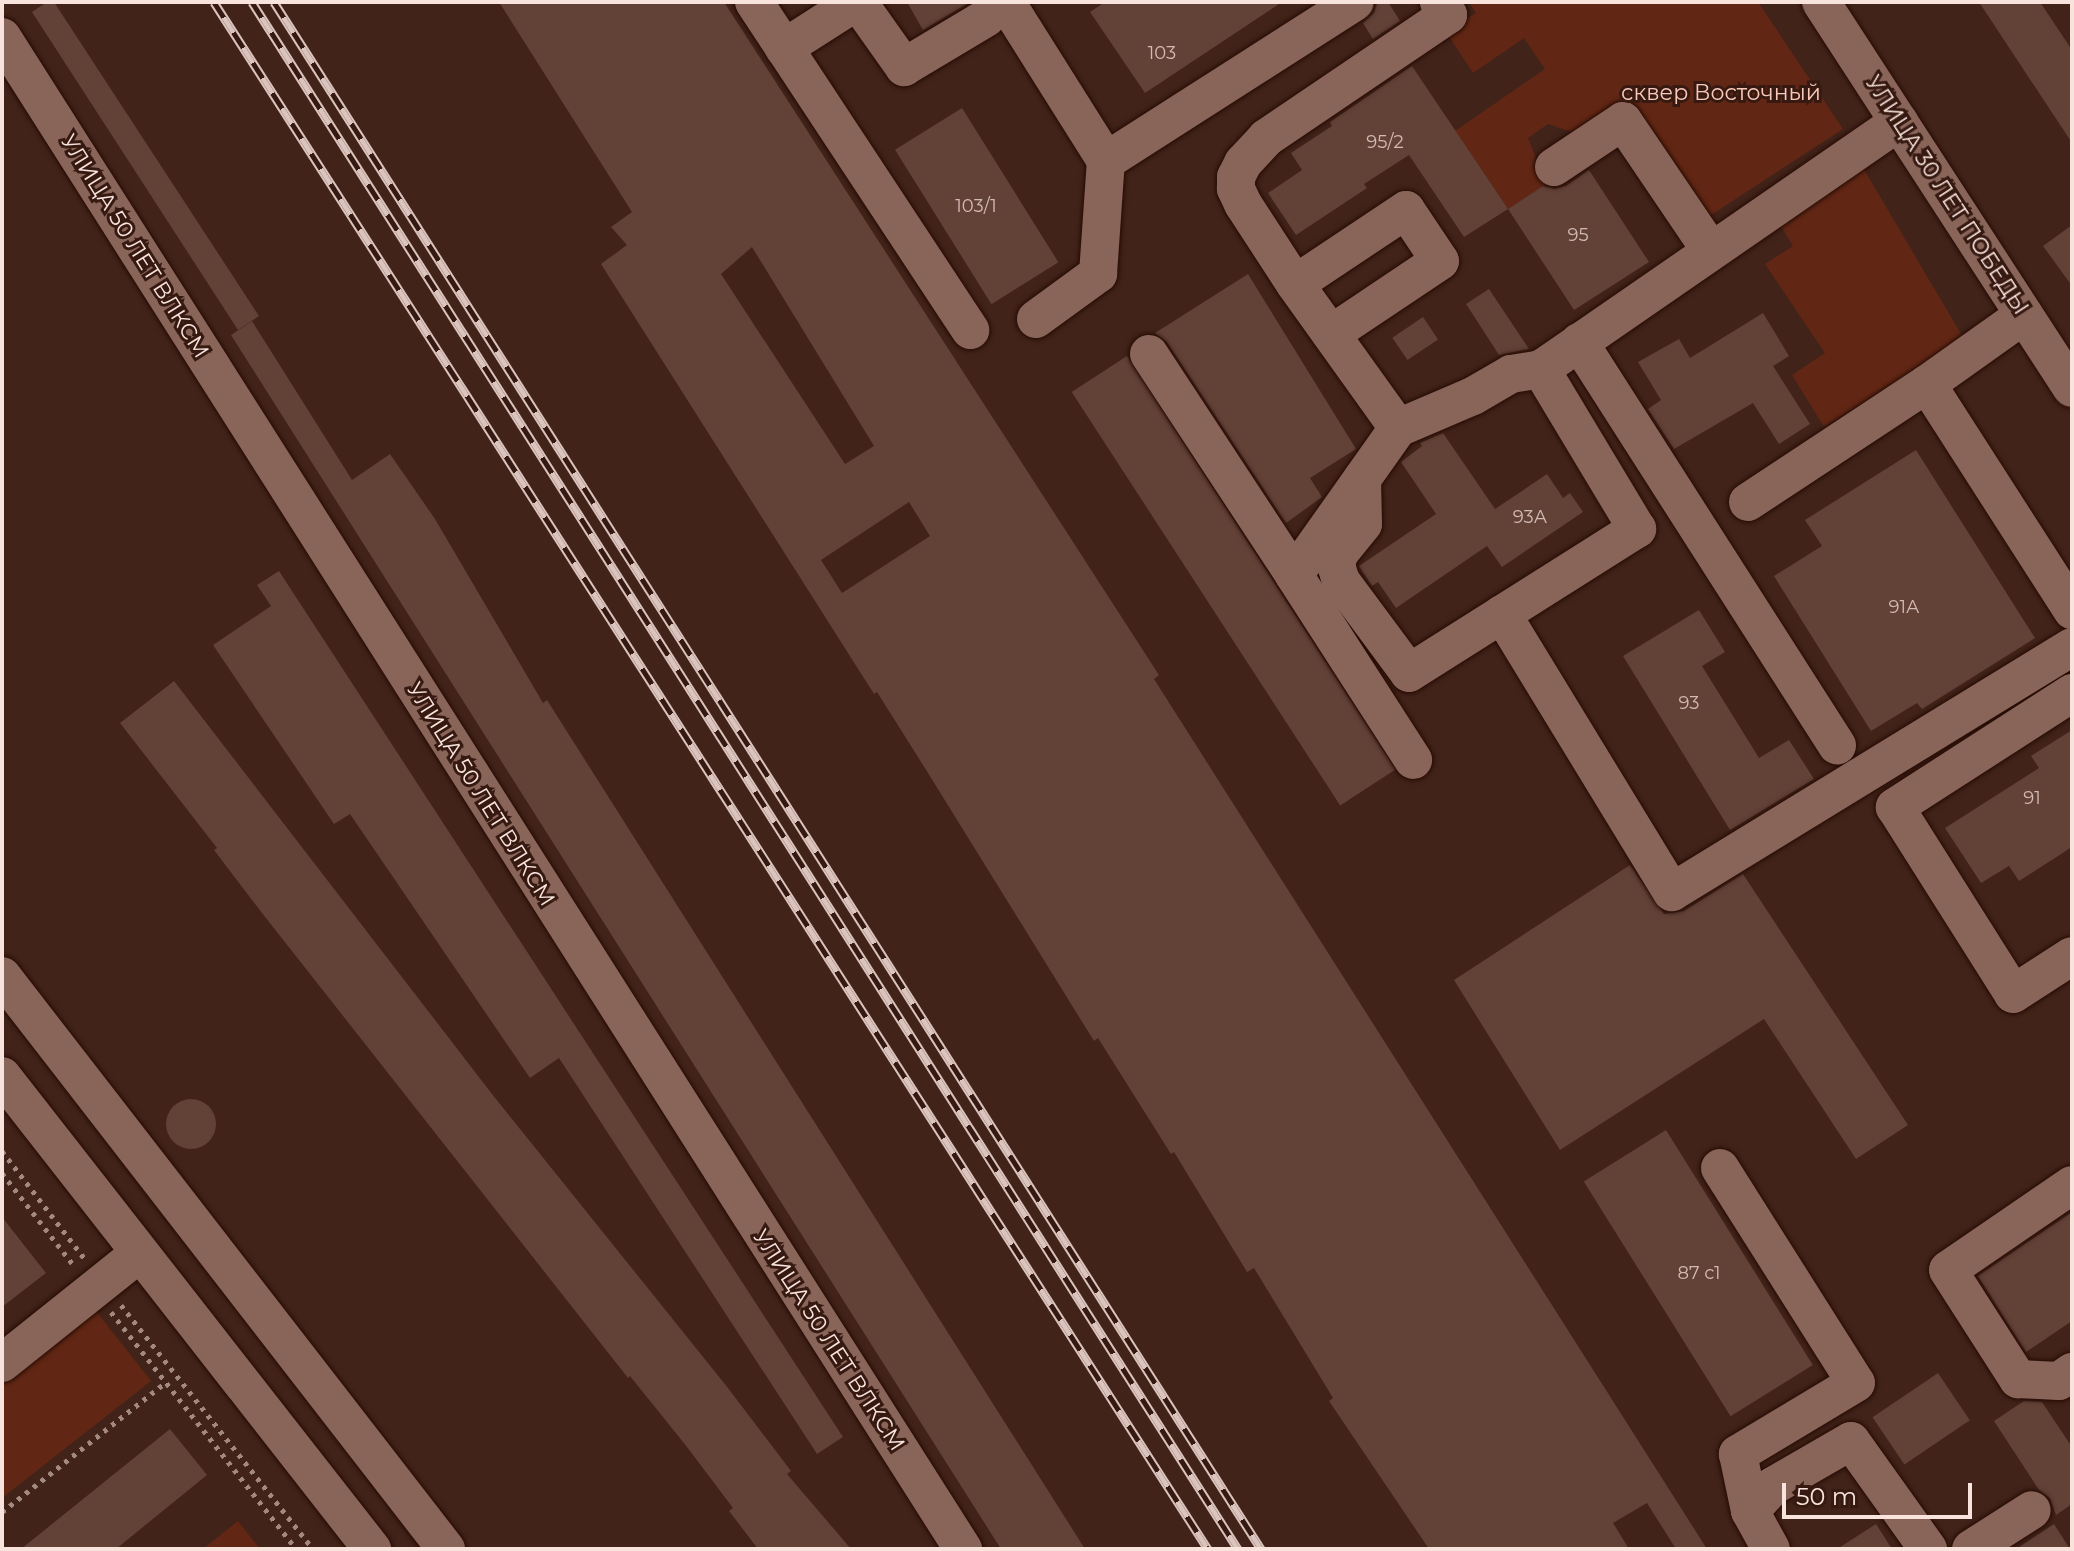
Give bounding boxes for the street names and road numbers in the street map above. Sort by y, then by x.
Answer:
street label: УЛИЦА 30 ЛЕТ ПОБЕДЫ [1860,71,2034,319]
street label: УЛИЦА 50 ЛЕТ ВЛКСМ [55,129,215,363]
street label: УЛИЦА 50 ЛЕТ ВЛКСМ [401,677,561,911]
street label: УЛИЦА 50 ЛЕТ ВЛКСМ [747,1224,911,1456]

